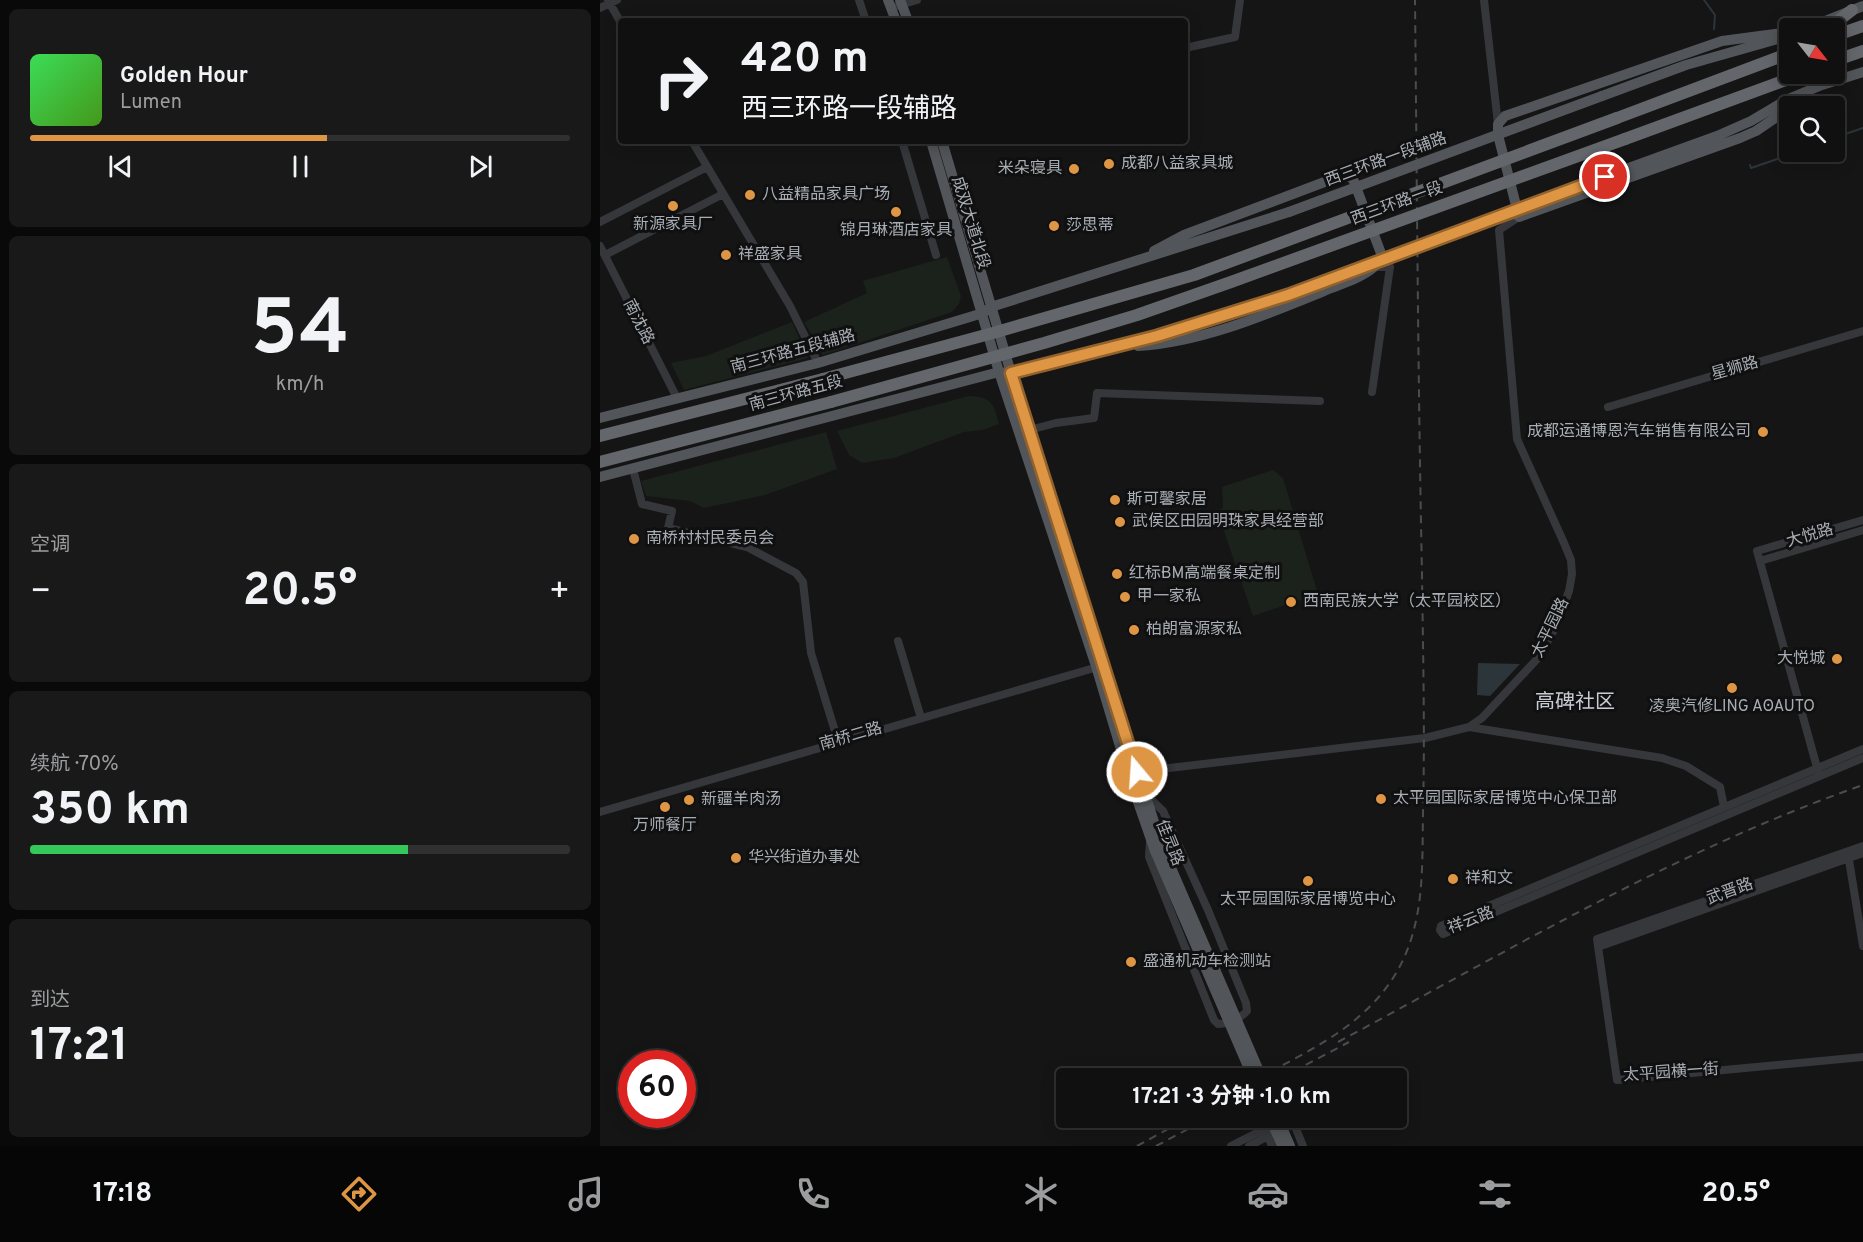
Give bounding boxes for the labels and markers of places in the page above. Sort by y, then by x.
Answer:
pin [1579,151,1630,202]
place label: 成都八益家具城 [1121,154,1233,174]
marker: 成都八益家具城 [1102,157,1116,171]
place label: 米朵寝具 [998,159,1062,179]
marker: 米朵寝具 [1067,162,1081,176]
place label: 八益精品家具广场 [762,185,890,205]
marker: 八益精品家具广场 [743,188,757,202]
marker: 新源家具厂 [666,199,680,213]
marker: 锦月琳酒店家具 [889,205,903,219]
place label: 新源家具厂 [633,215,713,235]
place label: 莎思蒂 [1066,216,1114,236]
marker: 莎思蒂 [1047,219,1061,233]
place label: 锦月琳酒店家具 [840,221,952,241]
place label: 祥盛家具 [738,245,802,265]
marker: 祥盛家具 [719,248,733,262]
place label: 成都运通博恩汽车销售有限公司 [1527,422,1751,442]
marker: 成都运通博恩汽车销售有限公司 [1756,425,1770,439]
place label: 斯可馨家居 [1127,490,1207,510]
marker: 斯可馨家居 [1108,493,1122,507]
place label: 武侯区田园明珠家具经营部 [1132,512,1324,532]
marker: 武侯区田园明珠家具经营部 [1113,515,1127,529]
place label: 南桥村村民委员会 [646,529,774,549]
marker: 南桥村村民委员会 [627,532,641,546]
place label: 红标·BM高端餐桌定制 [1129,564,1280,584]
marker: 红标·BM高端餐桌定制 [1110,567,1124,581]
place label: 甲一家私 [1137,587,1201,607]
marker: 甲一家私 [1118,590,1132,604]
place label: 西南民族大学（太平园校区） [1303,592,1511,612]
marker: 西南民族大学（太平园校区） [1284,595,1298,609]
place label: 柏朗富源家私 [1146,620,1242,640]
marker: 柏朗富源家私 [1127,623,1141,637]
place label: 大悦城 [1777,649,1825,669]
marker: 大悦城 [1830,652,1844,666]
marker: 凌奥汽修LING AO·AUTO [1725,681,1739,695]
place label: 凌奥汽修LING AO·AUTO [1649,697,1815,717]
place label: 太平园国际家居博览中心保卫部 [1393,789,1617,809]
place label: 新疆羊肉汤 [701,790,781,810]
marker: 太平园国际家居博览中心保卫部 [1374,792,1388,806]
marker: 新疆羊肉汤 [682,793,696,807]
marker: 万师餐厅 [658,800,672,814]
place label: 万师餐厅 [633,816,697,836]
place label: 华兴街道办事处 [748,848,860,868]
marker: 华兴街道办事处 [729,851,743,865]
place label: 祥和文 [1465,869,1513,889]
marker: 祥和文 [1446,872,1460,886]
marker: 太平园国际家居博览中心 [1301,874,1315,888]
place label: 太平园国际家居博览中心 [1220,890,1396,910]
place label: 盛通机动车检测站 [1143,952,1271,972]
marker: 盛通机动车检测站 [1124,955,1138,969]

